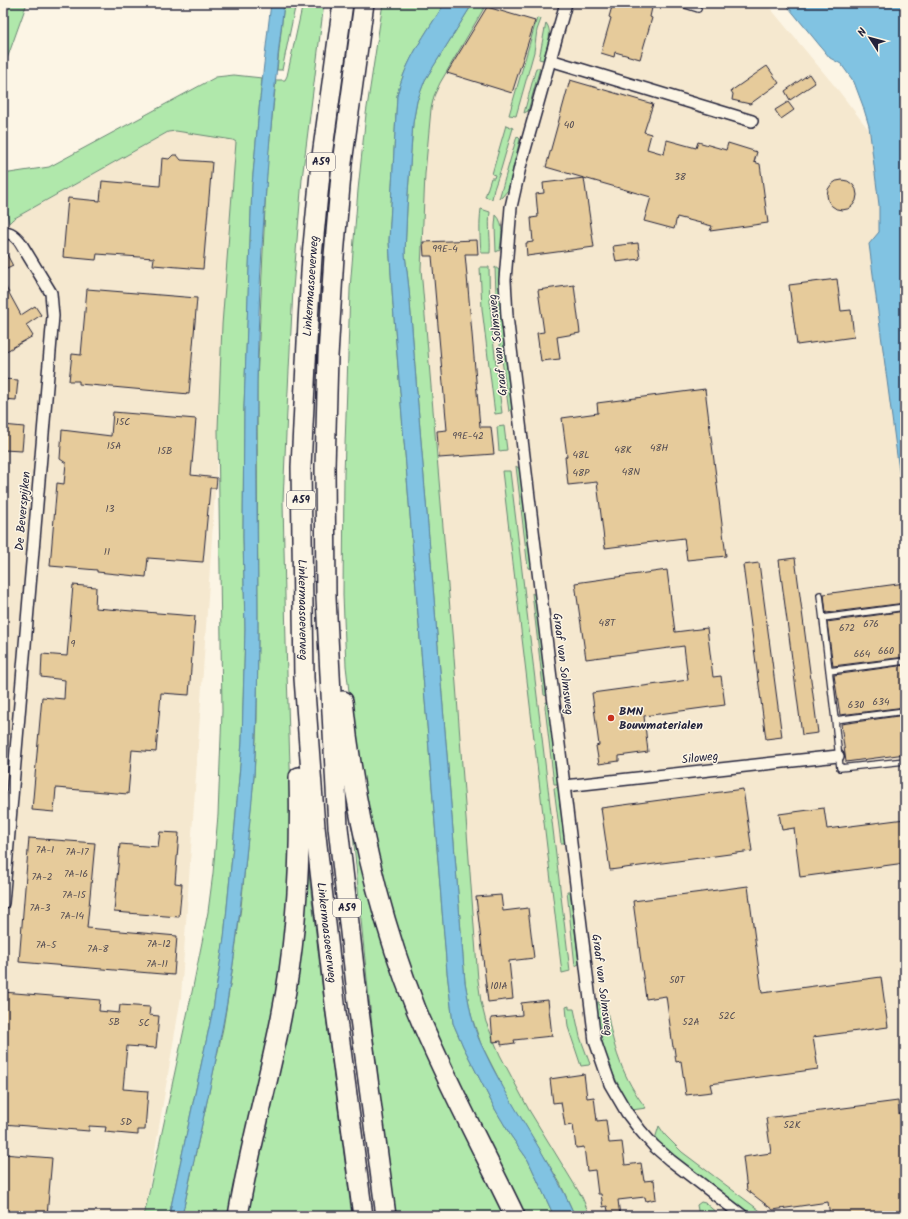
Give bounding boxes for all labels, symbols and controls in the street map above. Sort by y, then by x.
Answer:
north arrow [850,18,890,58]
text: N [853,25,872,41]
house number: 40 [564,117,574,133]
road number: A59 [307,153,335,171]
house number: 38 [674,169,687,185]
street label: Linkermaasoeverweg [298,235,324,337]
house number: 99E-4 [432,241,458,257]
street label: Graaf van Solmsweg [483,293,513,397]
house number: 15C [116,414,130,430]
house number: 99E-42 [452,428,484,444]
house number: 15A [107,438,121,454]
house number: 48H [650,440,668,456]
house number: 48K [614,442,632,458]
house number: 15B [158,443,172,459]
house number: 48L [573,447,590,463]
house number: 48N [622,464,640,480]
house number: 48P [573,465,590,481]
street label: De Beverspijken [10,471,36,551]
road number: A59 [287,491,315,509]
house number: 13 [106,501,115,517]
house number: 11 [104,544,110,560]
street label: Linkermaasoeverweg [293,559,313,661]
street label: Graaf van Solmsweg [547,612,579,716]
house number: 48T [599,615,617,631]
house number: 676 [863,616,879,632]
house number: 672 [839,620,855,636]
house number: 9 [71,636,76,652]
house number: 660 [878,643,894,659]
house number: 664 [854,646,871,662]
house number: 634 [873,694,890,710]
house number: 630 [848,697,864,713]
place label: BMN Bouwmaterialen [619,702,703,735]
marker: BMN Bouwmaterialen [606,713,616,723]
street label: Siloweg [681,747,720,769]
house number: 7A-1 [36,842,54,858]
house number: 7A-17 [65,844,89,860]
house number: 7A-16 [64,866,88,882]
house number: 7A-2 [31,869,53,885]
street label: Linkermaasoeverweg [312,881,342,984]
house number: 7A-15 [62,887,87,903]
road number: A59 [333,899,361,917]
house number: 7A-3 [30,900,51,916]
house number: 7A-14 [60,908,84,924]
street label: Graaf van Solmsweg [586,933,618,1037]
house number: 7A-12 [147,936,171,952]
house number: 7A-5 [36,937,57,953]
house number: 7A-8 [87,941,110,957]
house number: 7A-11 [146,956,168,972]
house number: 50T [669,972,687,988]
house number: 101A [490,978,508,994]
house number: 52C [718,1008,736,1024]
house number: 5B [108,1014,120,1030]
house number: 52A [682,1014,700,1030]
house number: 5C [138,1015,150,1031]
house number: 5D [120,1114,132,1130]
house number: 52K [783,1117,801,1133]

